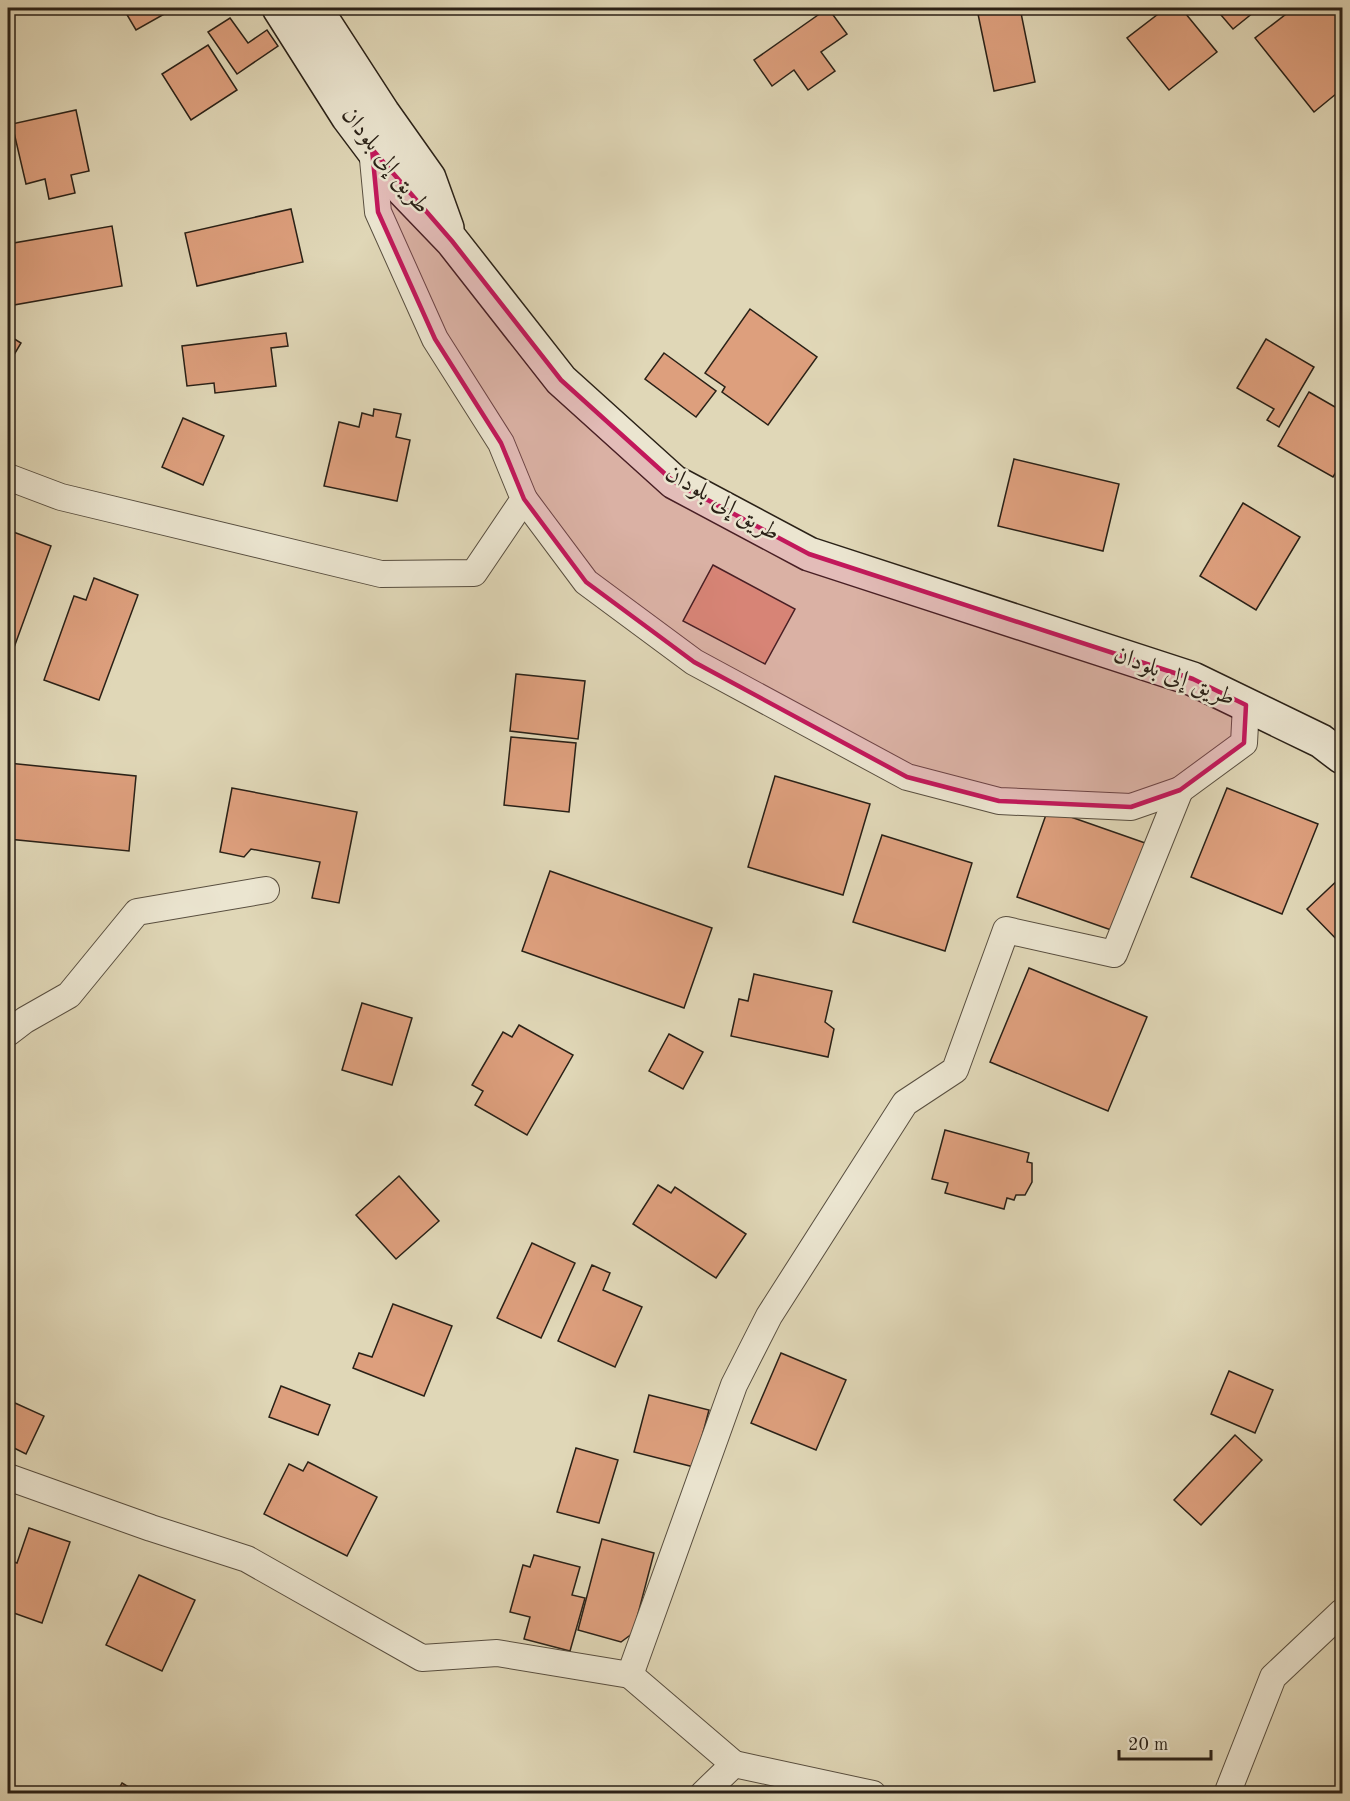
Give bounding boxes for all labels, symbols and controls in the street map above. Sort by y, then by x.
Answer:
street label: طريق إلى بلودان [335,103,434,219]
street label: طريق إلى بلودان [660,462,783,547]
street label: طريق إلى بلودان [1110,643,1238,712]
scale bar [1119,1723,1210,1761]
text: 20 m [1128,1736,1168,1754]

